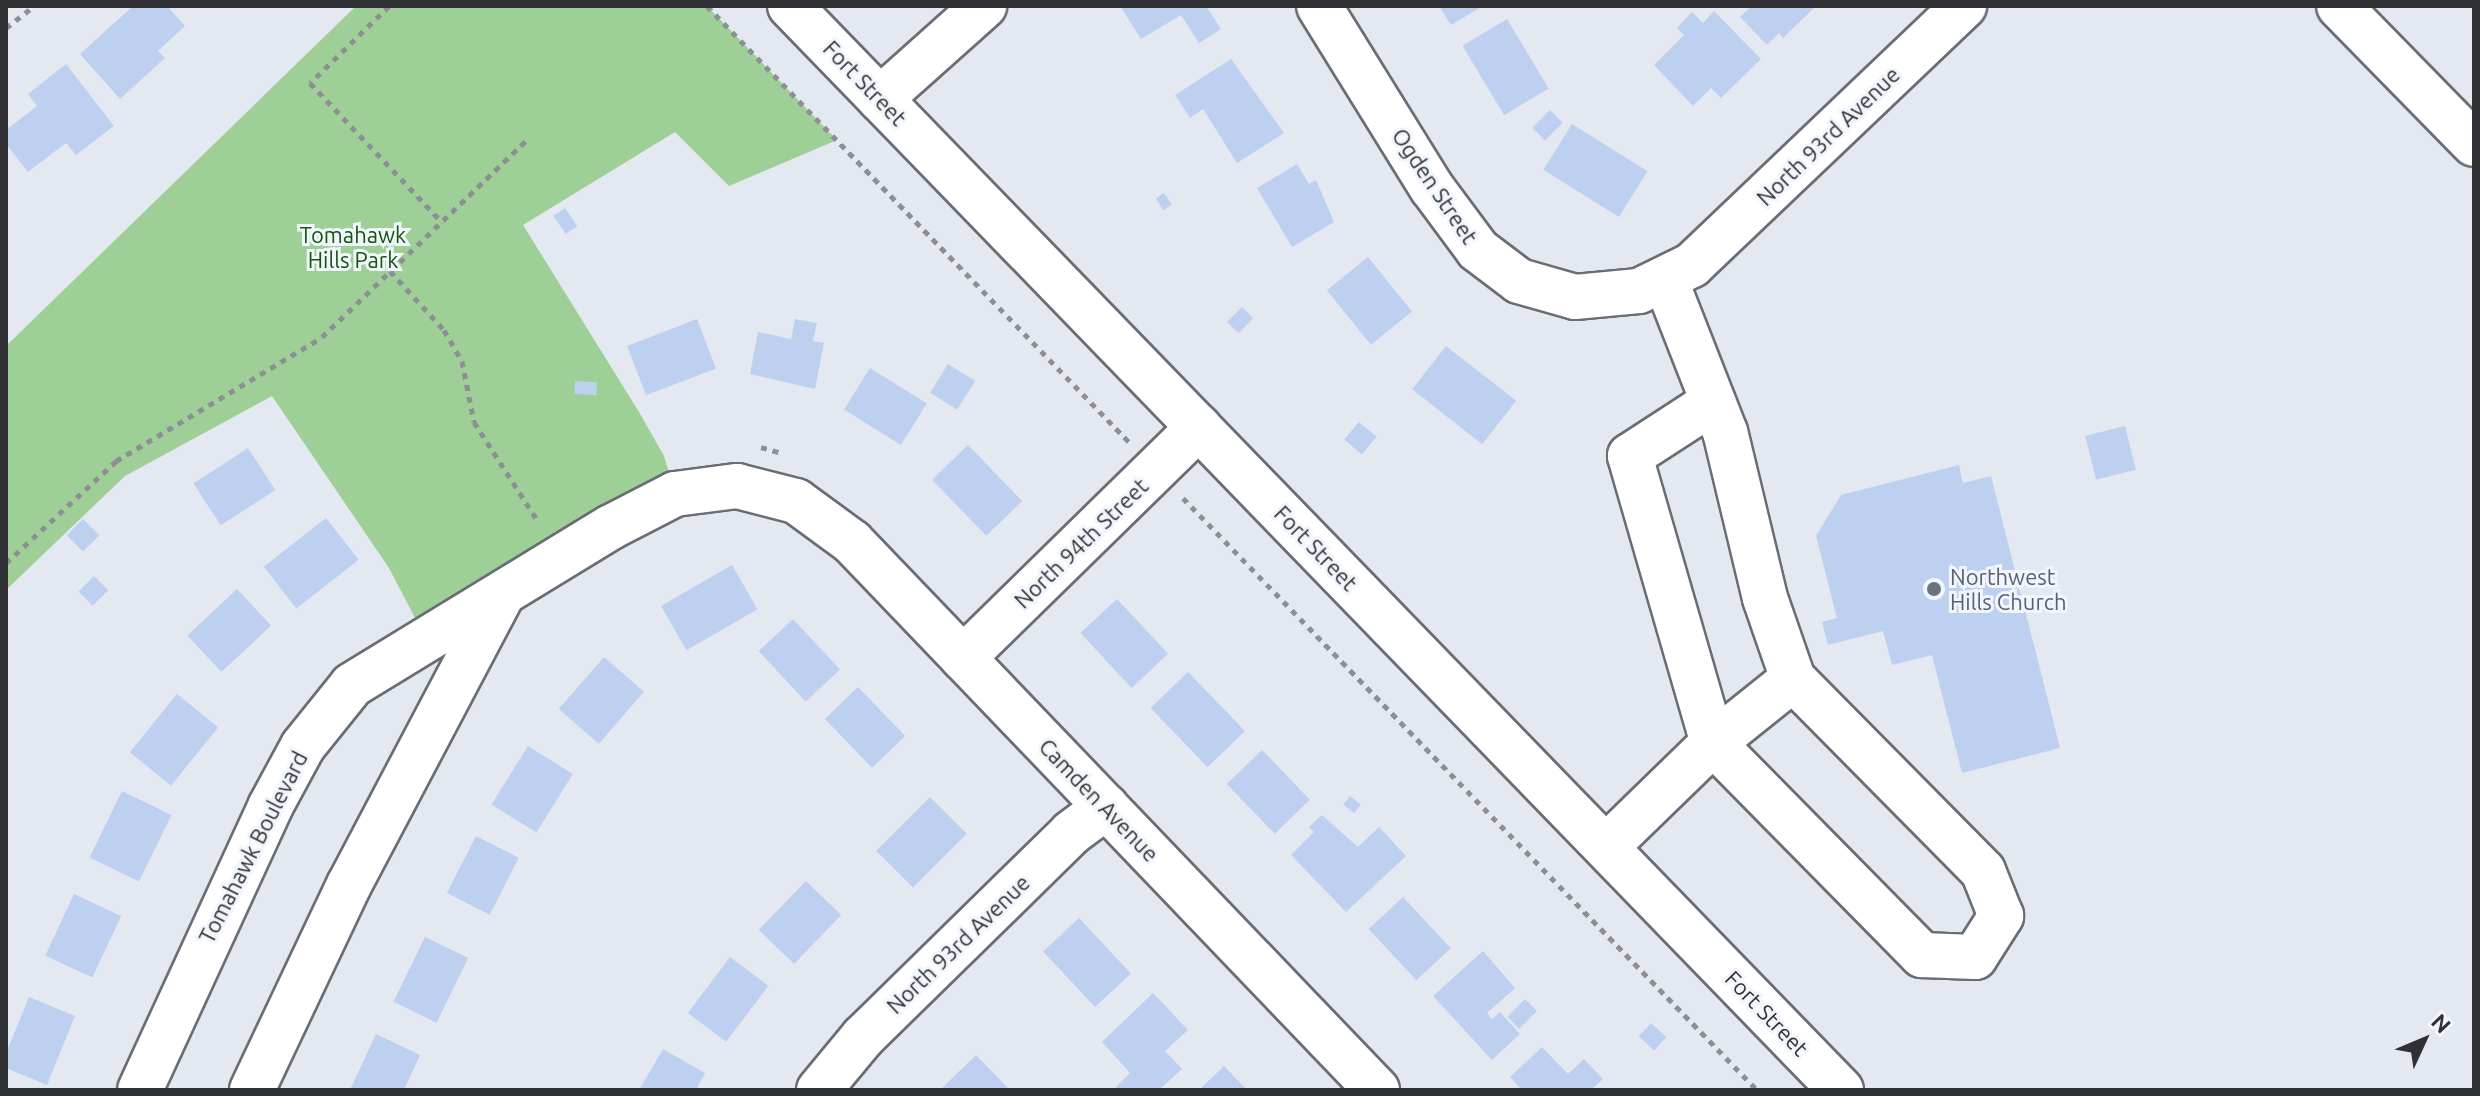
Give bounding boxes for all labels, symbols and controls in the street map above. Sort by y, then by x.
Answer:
street label: Fort Street [818,35,912,131]
street label: North 93rd Avenue [1751,61,1905,211]
street label: Ogden Street [1387,123,1483,249]
park label: Tomahawk Hills Park [300,221,406,272]
street label: North 94th Street [1009,472,1153,614]
street label: Fort Street [1269,500,1363,596]
place label: Northwest Hills Church [1950,563,2067,614]
marker: Northwest Hills Church [1925,580,1943,598]
street label: Camden Avenue [1034,733,1164,867]
street label: Tomahawk Boulevard [193,747,313,947]
street label: North 93rd Avenue [881,869,1035,1019]
street label: Fort Street [1720,965,1814,1061]
north arrow [2384,1000,2464,1080]
text: N [2427,1008,2456,1038]

